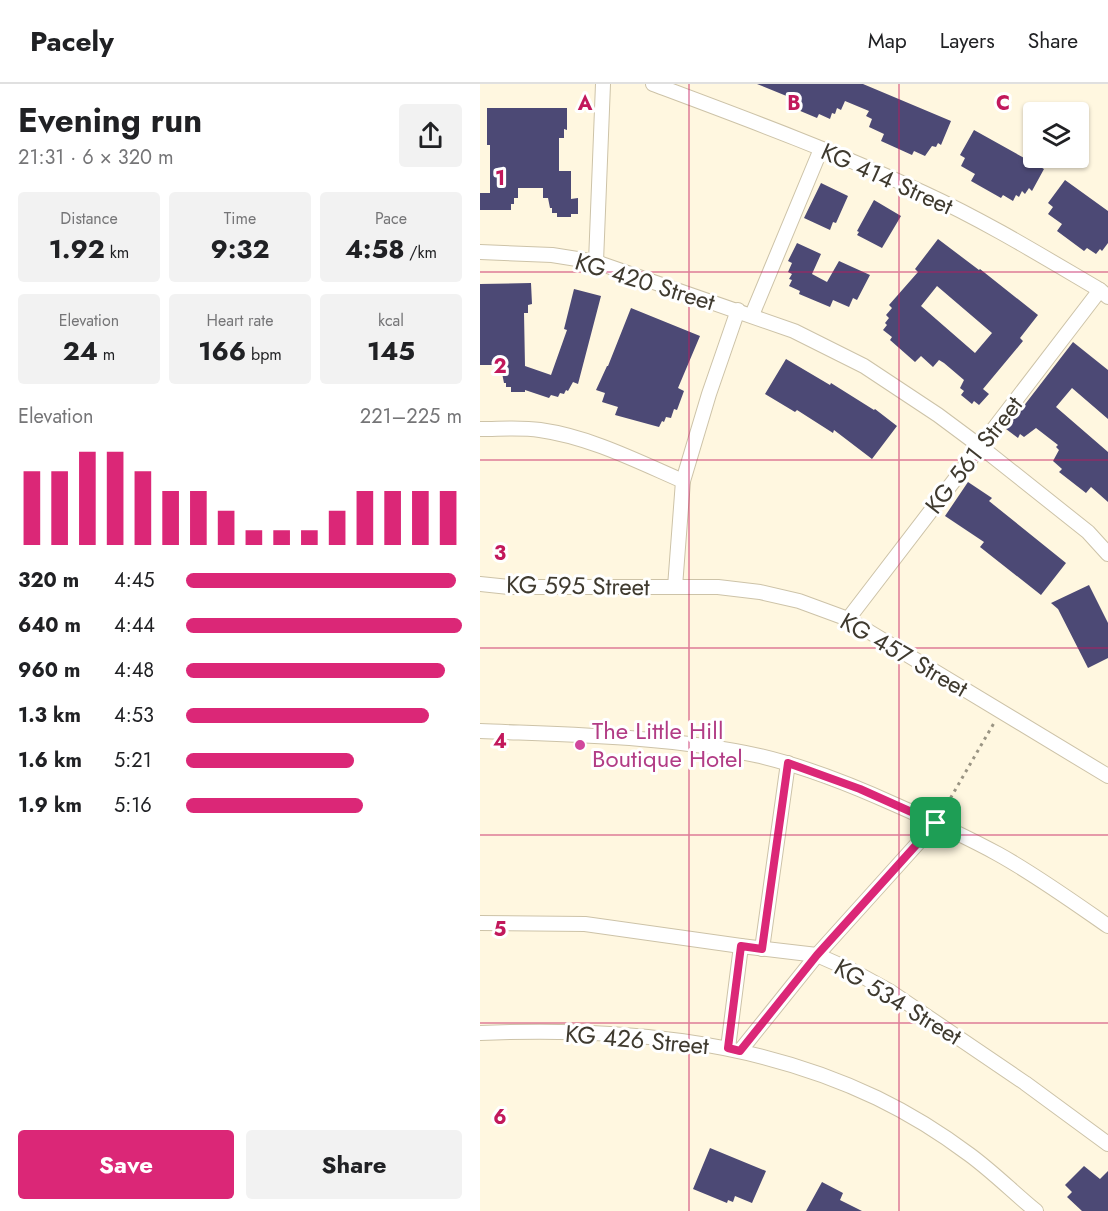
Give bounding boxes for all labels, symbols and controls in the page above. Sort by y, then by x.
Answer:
text: Pacely [30,21,114,62]
text: Map [868,26,907,56]
text: Layers [940,26,995,56]
text: Share [1028,26,1078,56]
text: A [577,89,593,118]
text: B [787,89,801,118]
text: C [996,89,1010,118]
text: Evening run [18,97,202,144]
map controls [1023,102,1089,168]
button: layers [1023,102,1089,168]
button: share [399,104,462,167]
street label: KG 414 Street [815,134,959,223]
text: 21:31 · 6 × 320 m [18,143,174,172]
text: 1 [495,164,505,193]
text: Distance [60,207,118,230]
text: Time [224,207,256,230]
text: Pace [375,207,407,230]
text: 1.92 [49,230,105,268]
text: 9:32 [211,230,269,268]
text: 4:58 [345,230,405,268]
text: km [105,241,129,264]
text: /km [405,241,437,264]
street label: KG 420 Street [571,244,720,319]
text: Elevation [59,309,119,332]
text: Heart rate [207,309,273,332]
text: kcal [378,309,404,332]
text: 24 [63,332,98,370]
text: 166 [198,332,246,370]
text: 145 [367,332,415,370]
text: m [98,343,115,366]
text: bpm [246,343,282,366]
text: 2 [493,352,507,381]
street label: KG 561 Street [916,388,1031,521]
text: Elevation [18,402,93,431]
text: 221–225 m [360,402,462,431]
text: 3 [494,539,506,568]
text: 320 m [18,566,79,595]
text: 4:45 [114,566,155,595]
street label: KG 595 Street [506,567,650,604]
street label: KG 457 Street [834,604,975,706]
text: 640 m [18,611,81,640]
text: 4:44 [114,611,155,640]
text: 960 m [18,656,80,685]
text: 4:48 [114,656,154,685]
text: 1.3 km [18,701,81,730]
text: 4:53 [114,701,154,730]
place label: The Little Hill Boutique Hotel [592,713,743,776]
text: 4 [493,727,507,756]
marker: The Little Hill Boutique Hotel [573,738,587,752]
text: 1.6 km [18,746,82,775]
text: 5:21 [114,746,152,775]
text: 1.9 km [18,791,82,820]
text: 5:16 [114,791,152,820]
pin [910,797,961,848]
icon: arrive [919,806,952,839]
text: 5 [494,915,507,944]
street label: KG 534 Street [828,950,969,1054]
street label: KG 426 Street [564,1016,711,1063]
text: 6 [493,1103,507,1132]
button: Save [18,1130,234,1199]
button: Share [246,1130,462,1199]

